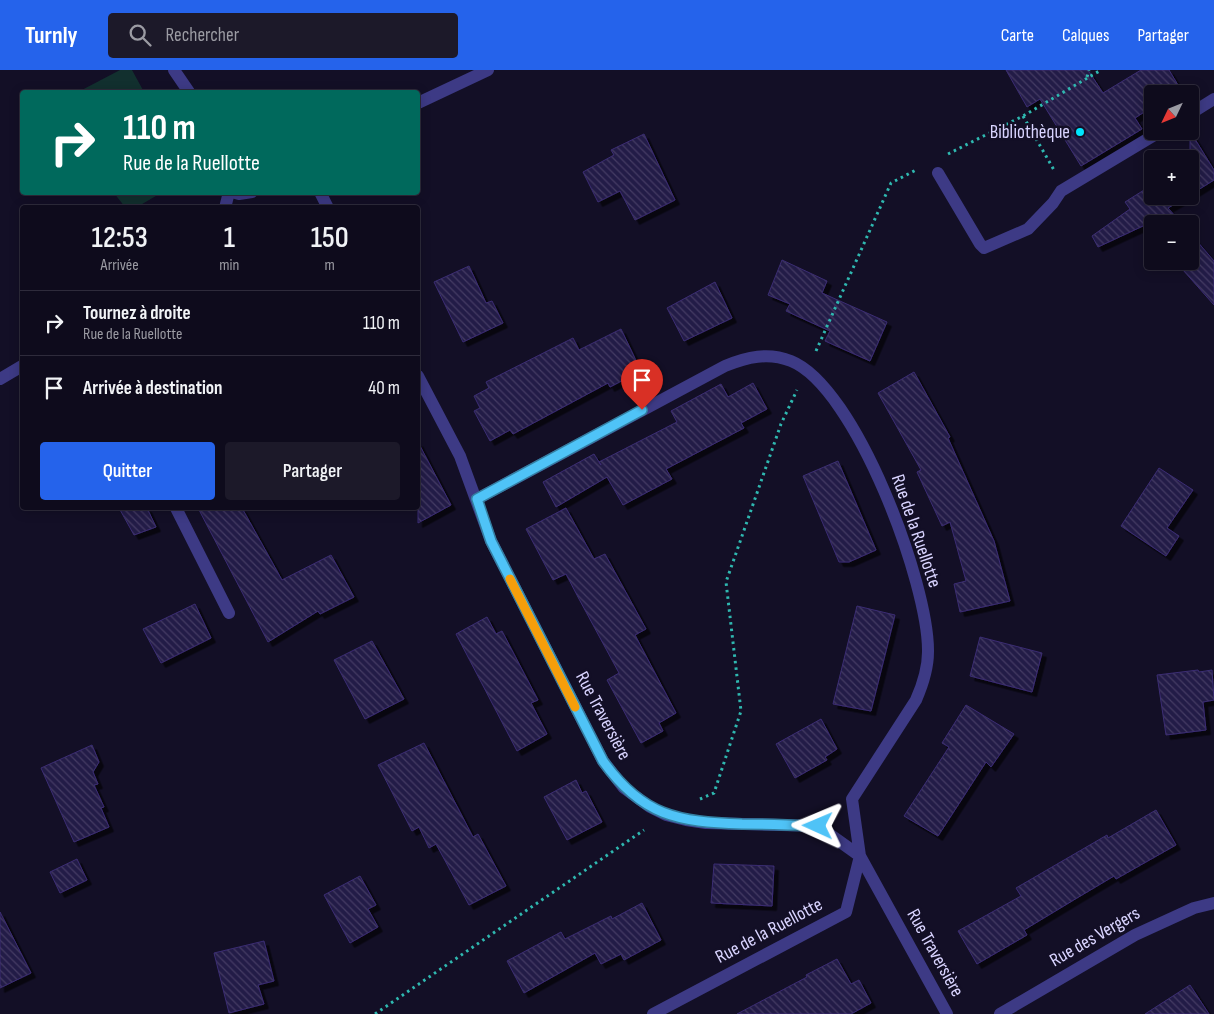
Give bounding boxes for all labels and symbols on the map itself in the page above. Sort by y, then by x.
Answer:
north arrow [1144,85,1199,140]
place label: Bibliothèque [990,121,1070,144]
marker: Bibliothèque [1074,126,1086,138]
pin [621,359,663,410]
street label: Rue de la Ruellotte [886,471,946,591]
street label: Rue Traversière [570,668,636,764]
position arrow [791,799,843,851]
street label: Rue de la Ruellotte [711,893,827,969]
street label: Rue des Vergers [1046,902,1144,972]
street label: Rue Traversière [901,905,969,1001]

